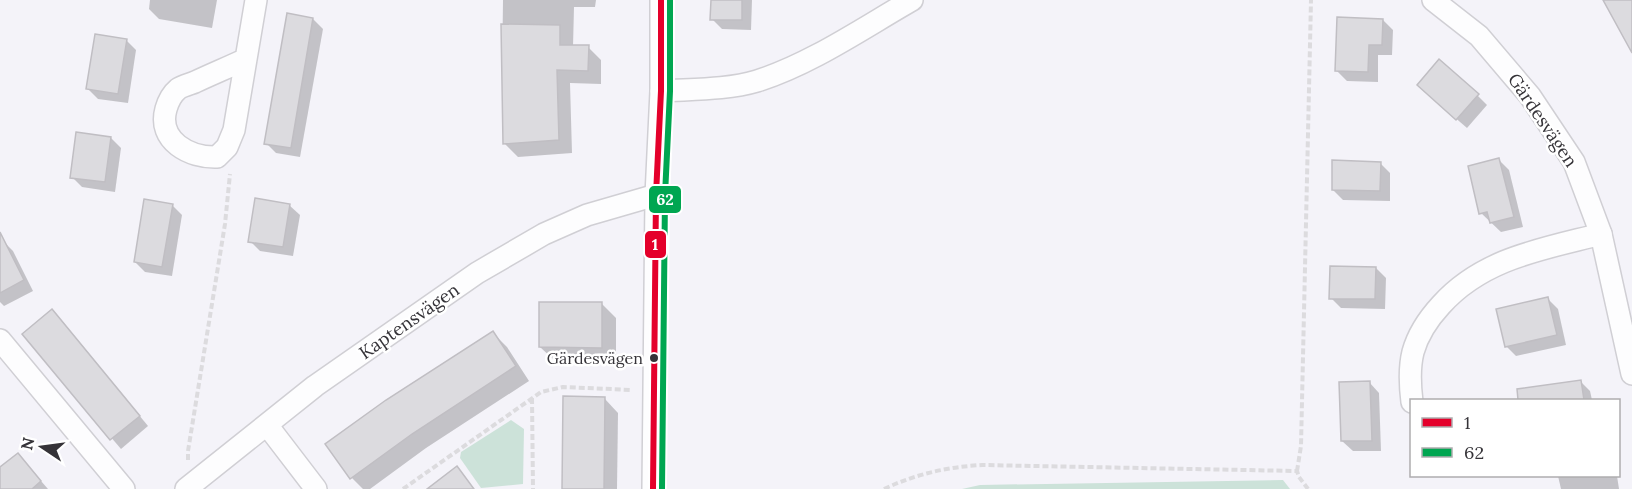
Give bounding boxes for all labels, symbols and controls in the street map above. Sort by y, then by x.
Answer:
street label: Gärdesvägen [1503,69,1583,171]
line badge: 62 [648,185,682,214]
text: 62 [656,189,674,209]
line badge: 1 [644,230,667,259]
text: 1 [652,234,658,254]
street label: Kaptensvägen [354,278,464,364]
place label: Gärdesvägen [547,348,643,368]
marker: Gärdesvägen [648,352,660,364]
legend [1410,399,1620,477]
text: 1 [1464,411,1471,434]
north arrow [12,417,72,477]
text: N [16,435,39,452]
text: 62 [1464,441,1484,464]

